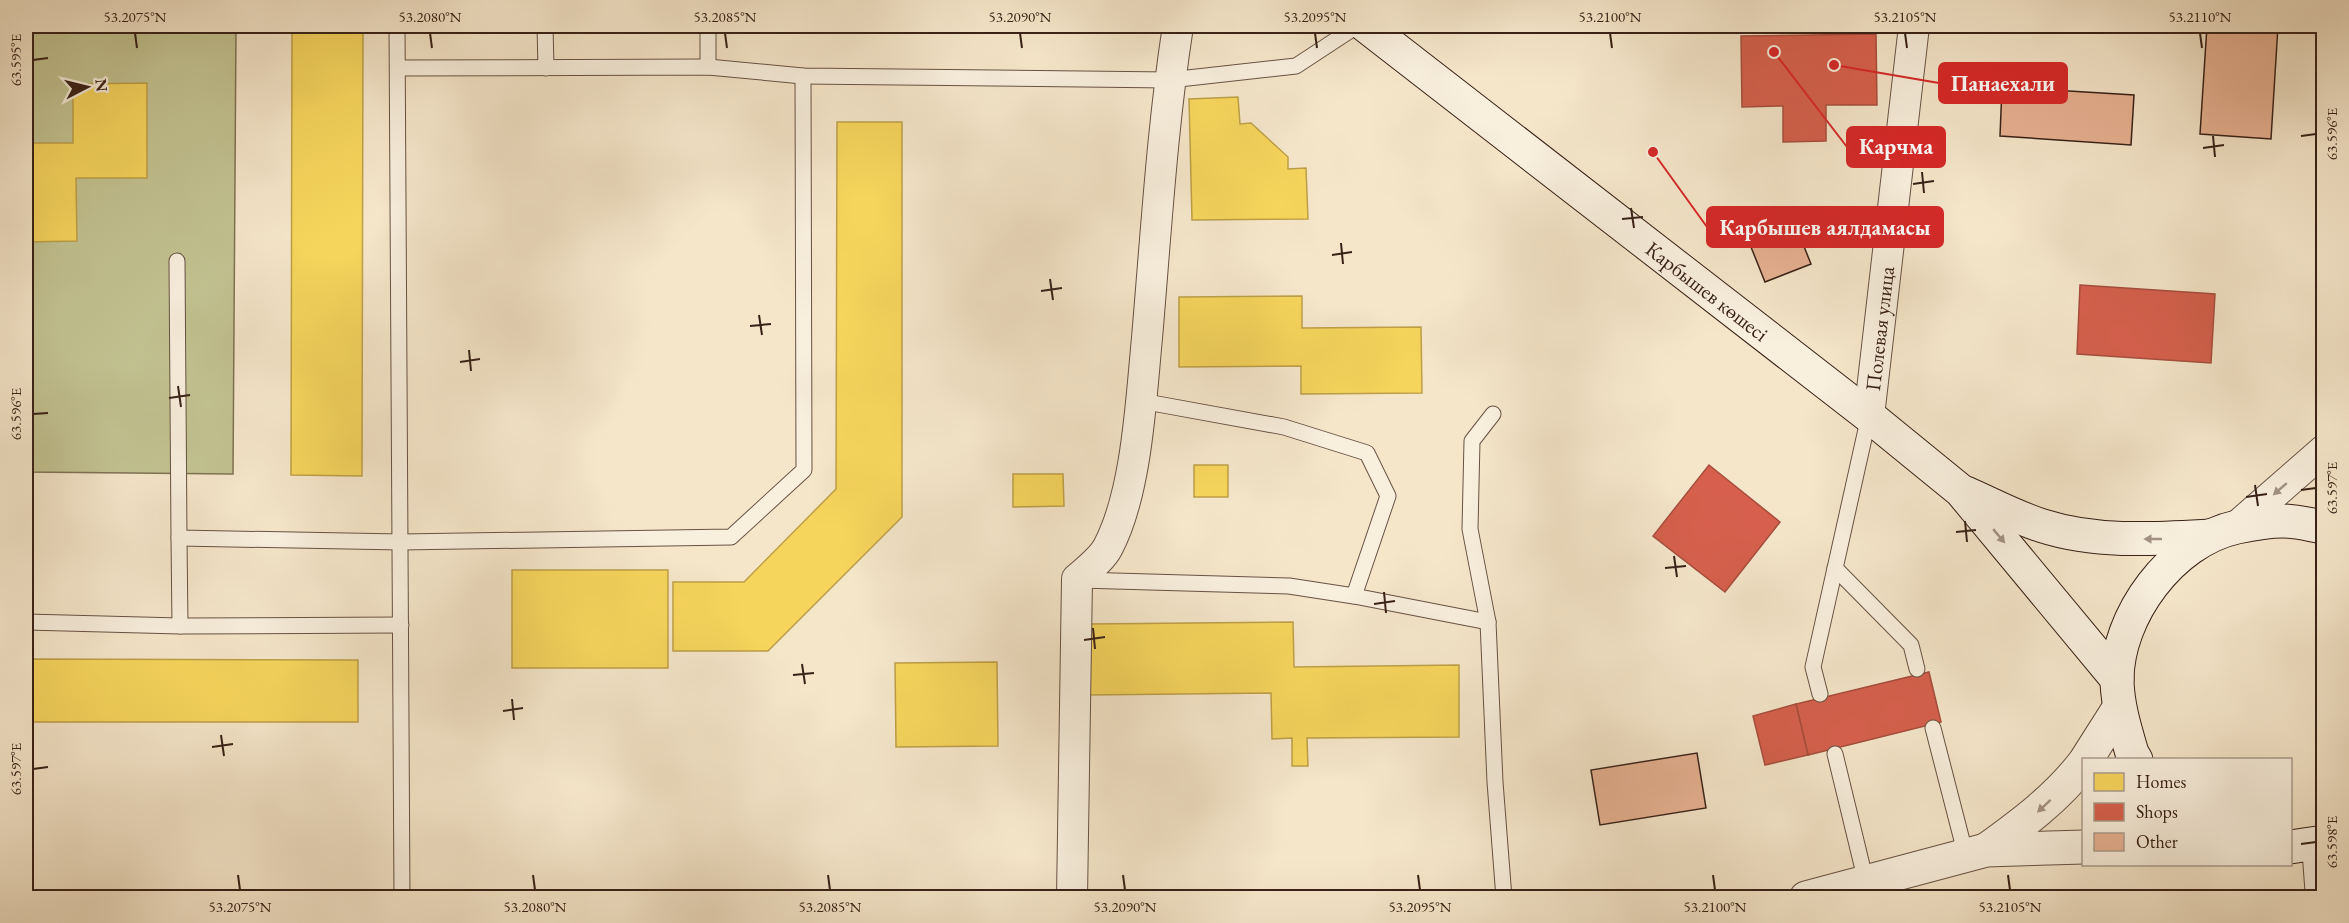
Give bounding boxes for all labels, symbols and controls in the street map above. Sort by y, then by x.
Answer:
text: 53.2075°N [104,7,167,26]
text: 53.2080°N [399,7,462,26]
text: 53.2085°N [694,7,757,26]
text: 53.2090°N [989,7,1052,26]
text: 53.2095°N [1284,7,1347,26]
text: 53.2100°N [1579,7,1642,26]
text: 53.2105°N [1874,7,1937,26]
text: 53.2110°N [2169,7,2232,26]
text: 63.595°E [6,33,25,86]
north arrow [57,57,117,117]
callout: Панаехали [1939,63,2067,103]
text: Панаехали [1951,69,2055,98]
text: N [90,78,113,93]
text: 63.596°E [2322,107,2341,160]
callout: Карчма [1847,127,1945,167]
text: Карчма [1859,132,1933,161]
callout: Карбышев аялдамасы [1707,207,1943,247]
text: Карбышев аялдамасы [1719,213,1931,242]
street label: Карбышев көшесі [1641,235,1774,347]
street label: Полевая улица [1858,264,1900,392]
text: 63.596°E [6,387,25,440]
text: 63.597°E [2322,461,2341,514]
one-way arrow [2272,482,2288,495]
one-way arrow [1992,529,2004,544]
one-way arrow [2143,534,2162,544]
text: 63.597°E [6,742,25,795]
legend [2082,758,2292,866]
text: Homes [2136,770,2187,793]
one-way arrow [2037,799,2052,812]
text: Shops [2136,800,2178,823]
text: 63.598°E [2322,815,2341,868]
text: Other [2136,830,2178,853]
text: 53.2075°N [209,897,272,916]
text: 53.2080°N [504,897,567,916]
text: 53.2085°N [799,897,862,916]
text: 53.2090°N [1094,897,1157,916]
text: 53.2095°N [1389,897,1452,916]
text: 53.2100°N [1684,897,1747,916]
text: 53.2105°N [1979,897,2042,916]

